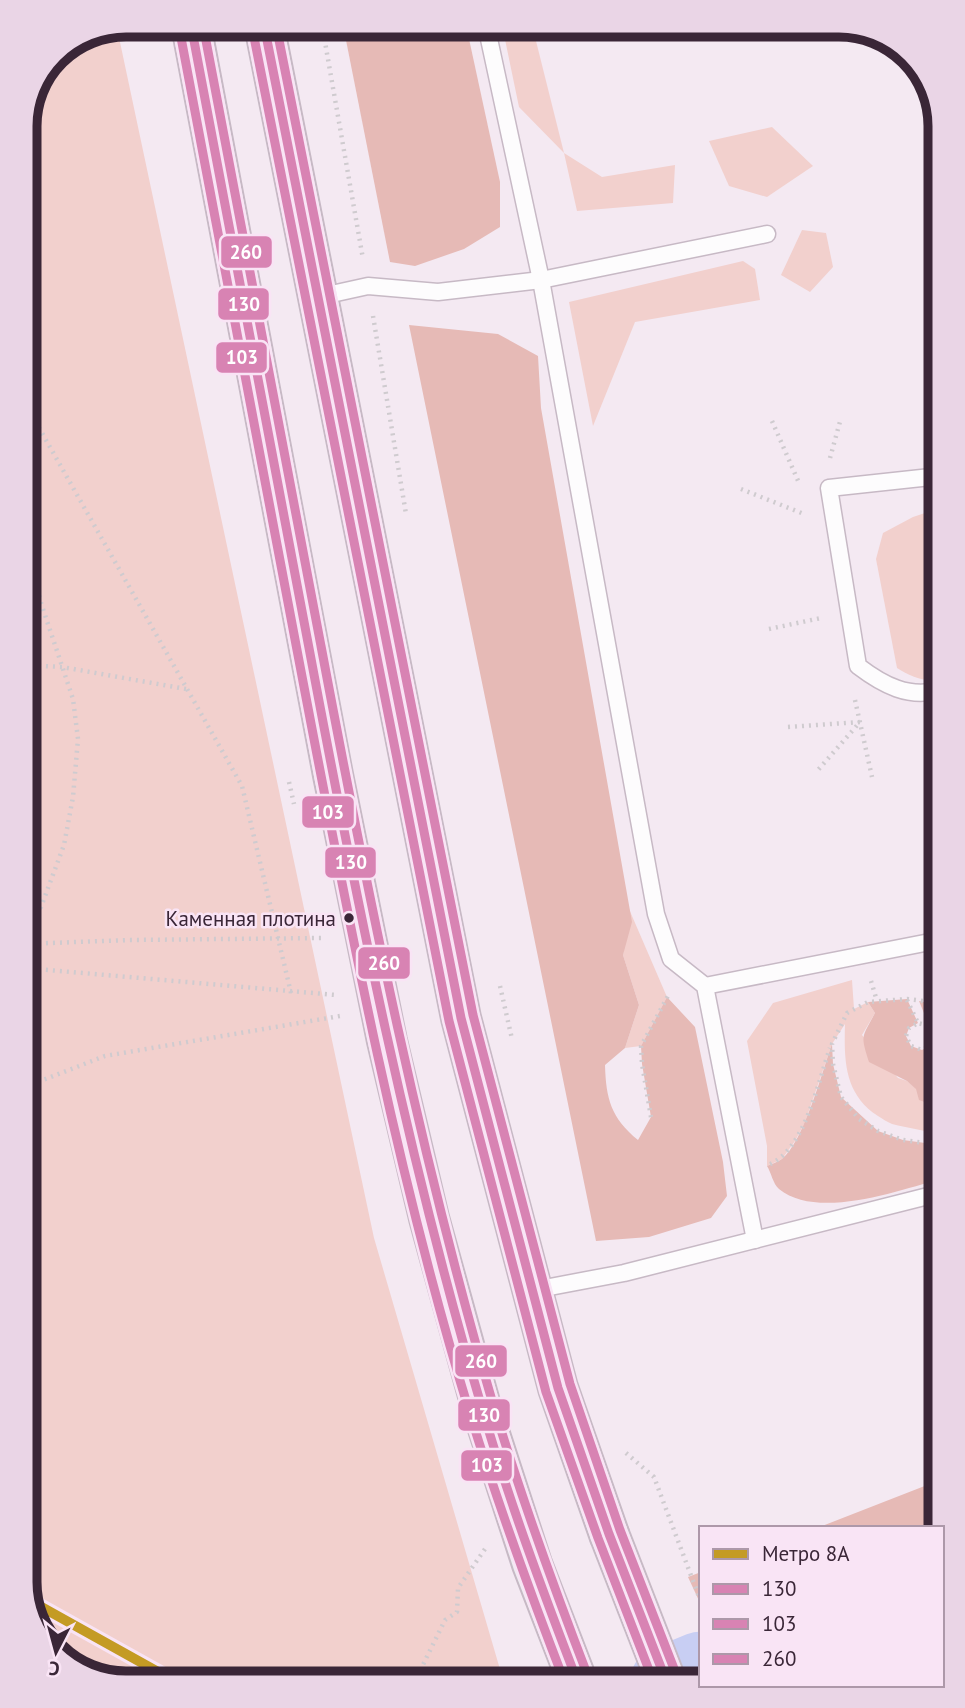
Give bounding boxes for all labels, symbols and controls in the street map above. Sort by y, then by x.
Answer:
line badge: 260 [220,235,273,269]
text: 260 [230,240,262,264]
line badge: 130 [217,287,270,321]
text: 130 [228,292,260,316]
line badge: 103 [215,341,268,374]
text: 103 [226,345,258,369]
line badge: 103 [301,795,355,829]
text: 103 [312,800,344,824]
line badge: 130 [324,846,377,879]
text: 130 [335,850,367,874]
place label: Каменная плотина [166,905,336,932]
marker: Каменная плотина [342,911,356,925]
line badge: 260 [357,946,411,980]
text: 260 [368,951,400,975]
line badge: 260 [454,1344,508,1378]
text: 260 [465,1349,497,1373]
line badge: 130 [457,1398,511,1432]
text: 130 [468,1403,500,1427]
line badge: 103 [460,1449,513,1482]
text: 103 [471,1453,503,1477]
legend [699,1526,944,1687]
text: Метро 8А [762,1540,850,1567]
text: 130 [762,1575,796,1602]
text: 103 [762,1610,796,1637]
north arrow [21,1617,91,1687]
text: 260 [762,1645,796,1672]
text: С [47,1656,61,1681]

